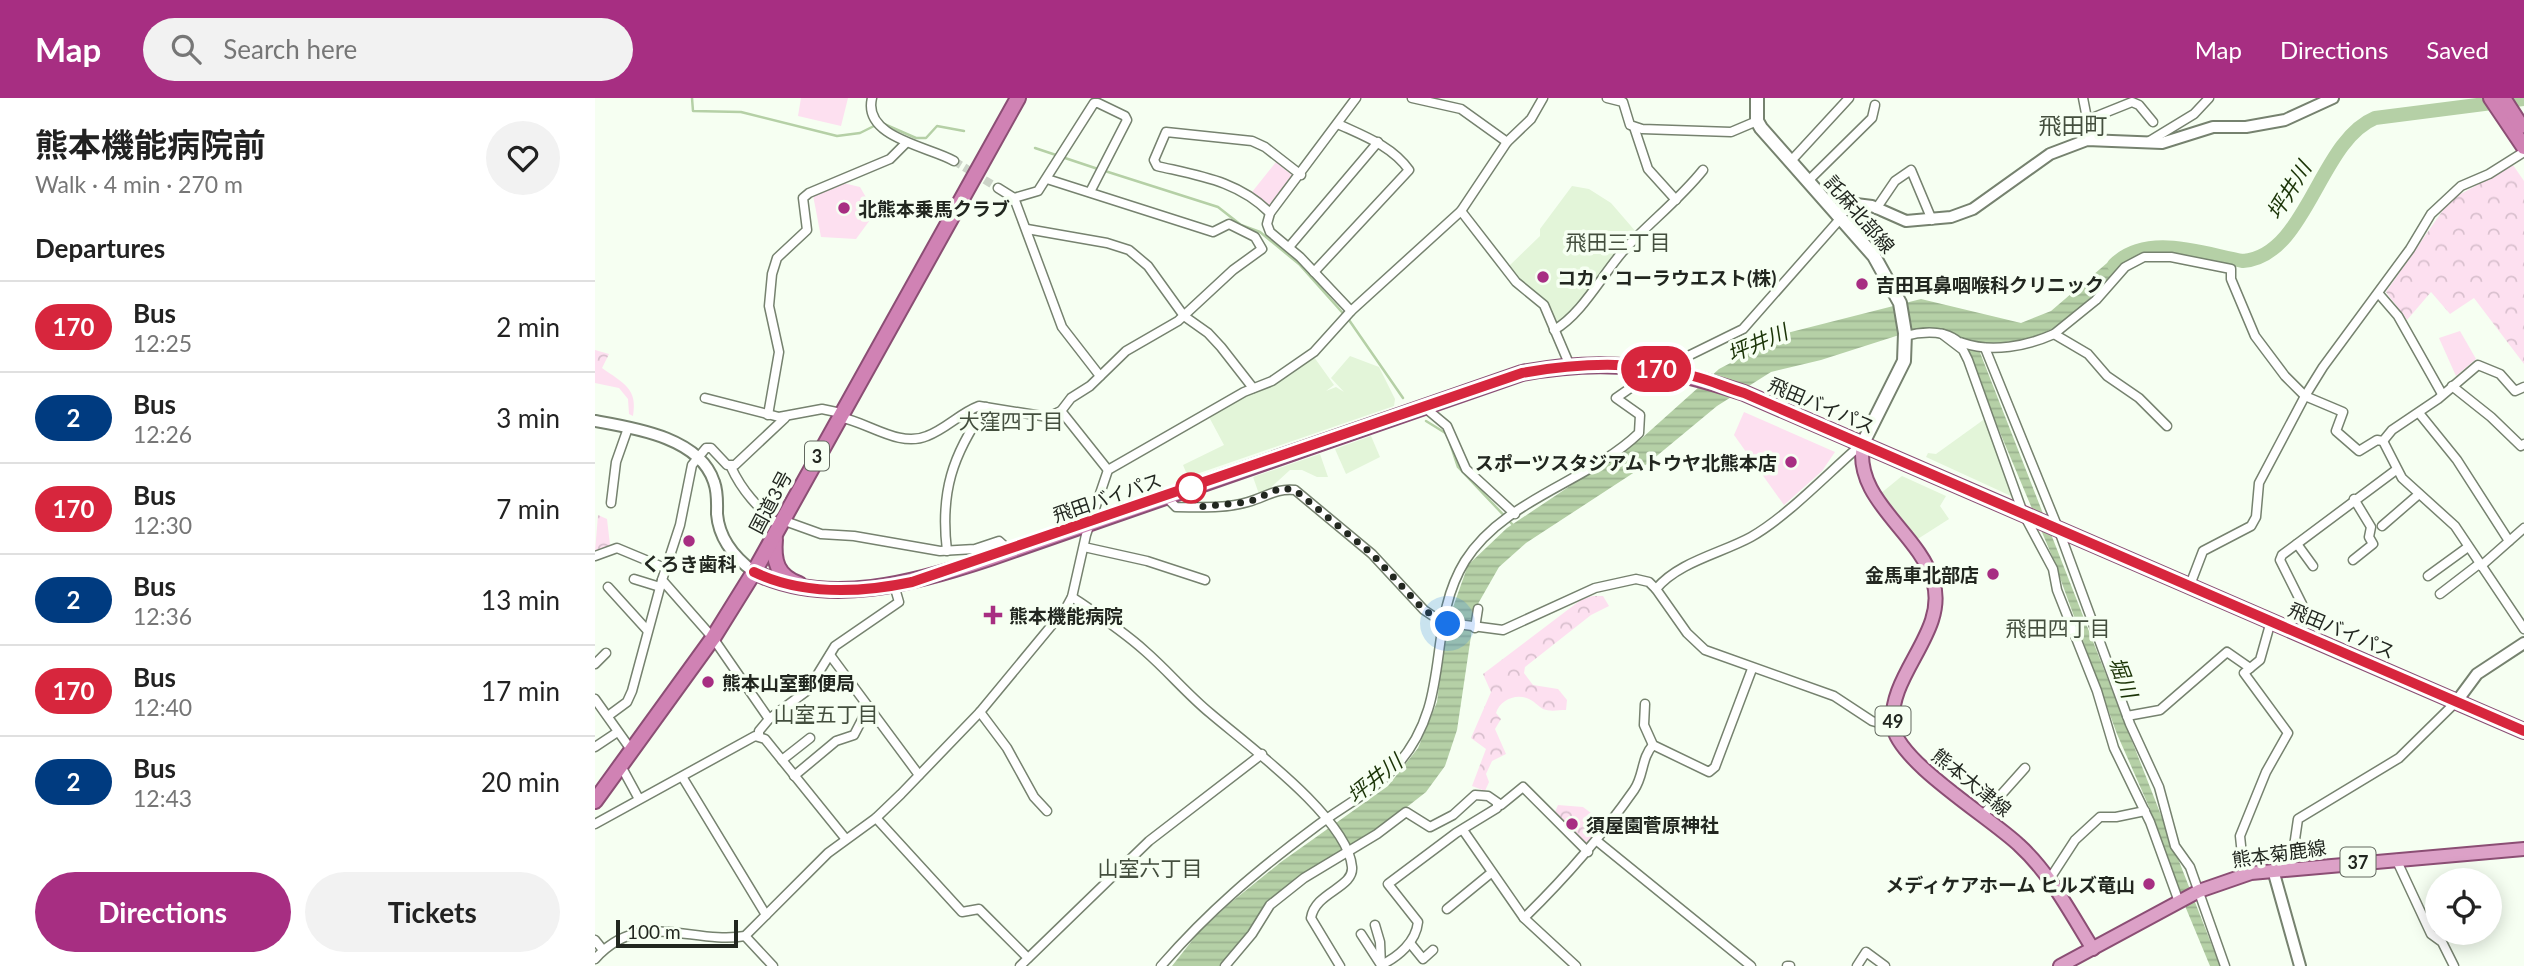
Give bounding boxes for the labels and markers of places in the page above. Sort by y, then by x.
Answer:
place label: 北熊本乗馬クラブ [858,197,1010,220]
marker: 北熊本乗馬クラブ [836,200,852,216]
place label: コカ・コーラウエスト(株) [1557,266,1776,289]
marker: コカ・コーラウエスト(株) [1535,269,1551,285]
place label: 吉田耳鼻咽喉科クリニック [1876,273,2104,296]
marker: 吉田耳鼻咽喉科クリニック [1854,276,1870,292]
place label: スポーツスタジアムトウヤ北熊本店 [1475,451,1777,474]
marker: スポーツスタジアムトウヤ北熊本店 [1783,454,1799,470]
unlabelled marker [1176,473,1206,503]
marker: くろき歯科 [681,533,697,549]
place label: くろき歯科 [641,552,737,575]
place label: 金馬車北部店 [1865,563,1979,586]
marker: 金馬車北部店 [1985,566,2001,582]
place label: 熊本機能病院 [1009,604,1123,627]
marker: 熊本機能病院 [983,605,1003,625]
place label: 熊本山室郵便局 [722,671,855,694]
marker: 熊本山室郵便局 [700,674,716,690]
place label: 須屋園菅原神社 [1586,813,1719,836]
marker: 須屋園菅原神社 [1564,816,1580,832]
place label: メディケアホーム ヒルズ竜山 [1885,873,2135,896]
marker: メディケアホーム ヒルズ竜山 [2141,876,2157,892]

